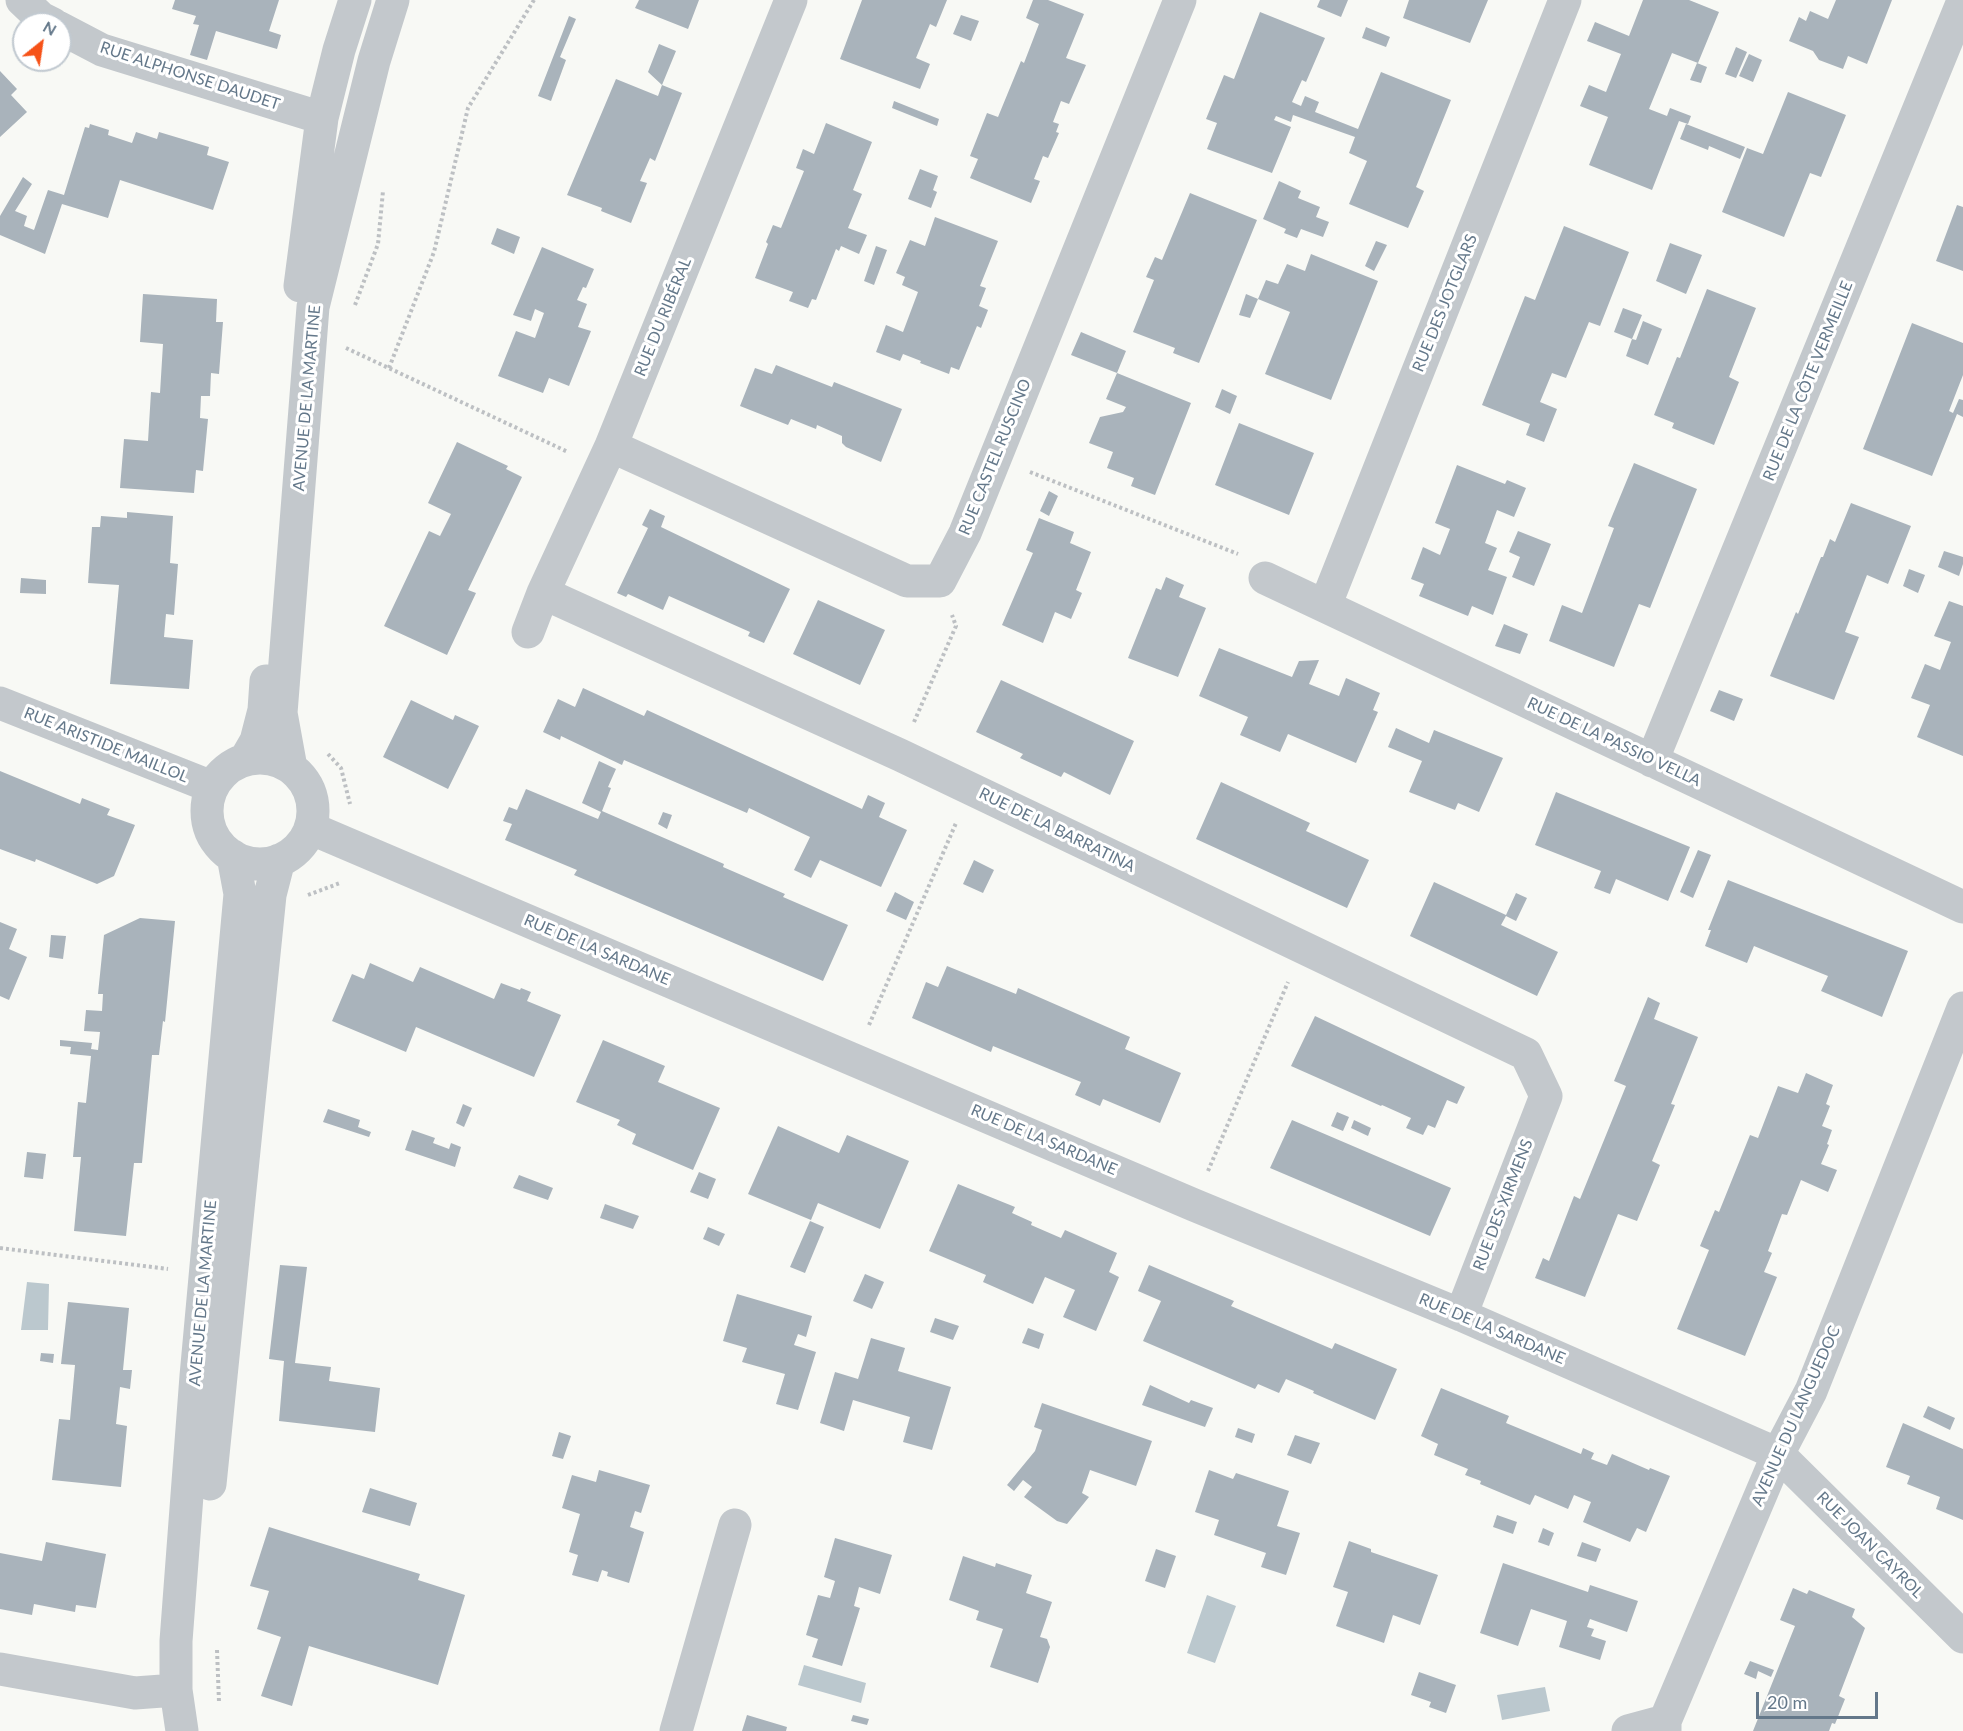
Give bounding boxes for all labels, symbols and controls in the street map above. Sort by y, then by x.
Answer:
north arrow [12,12,72,72]
text: N [40,16,60,39]
street label: RUE ALPHONSE DAUDET [98,38,282,114]
street label: RUE DES JOTGLARS [1409,231,1481,375]
street label: RUE DU RIBÉRAL [630,255,696,379]
street label: RUE DE LA CÔTE VERMEILLE [1759,278,1857,484]
street label: AVENUE DE LA MARTINE [289,304,325,492]
street label: RUE CASTEL RUSCINO [955,376,1035,538]
street label: RUE DE LA PASSIO VELLA [1524,693,1704,791]
street label: RUE ARISTIDE MAILLOL [21,703,191,787]
street label: RUE DE LA BARRATINA [976,784,1138,876]
street label: RUE DE LA SARDANE [521,910,673,990]
street label: RUE DE LA SARDANE [968,1100,1120,1180]
street label: RUE DES XIRMENS [1469,1137,1537,1273]
street label: AVENUE DE LA MARTINE [185,1199,221,1387]
street label: RUE DE LA SARDANE [1416,1289,1568,1369]
street label: AVENUE DU LANGUEDOC [1748,1323,1844,1509]
street label: RUE JOAN CAYROL [1813,1488,1927,1602]
scale bar [1759,1680,1880,1718]
text: 20 m [1767,1691,1807,1713]

